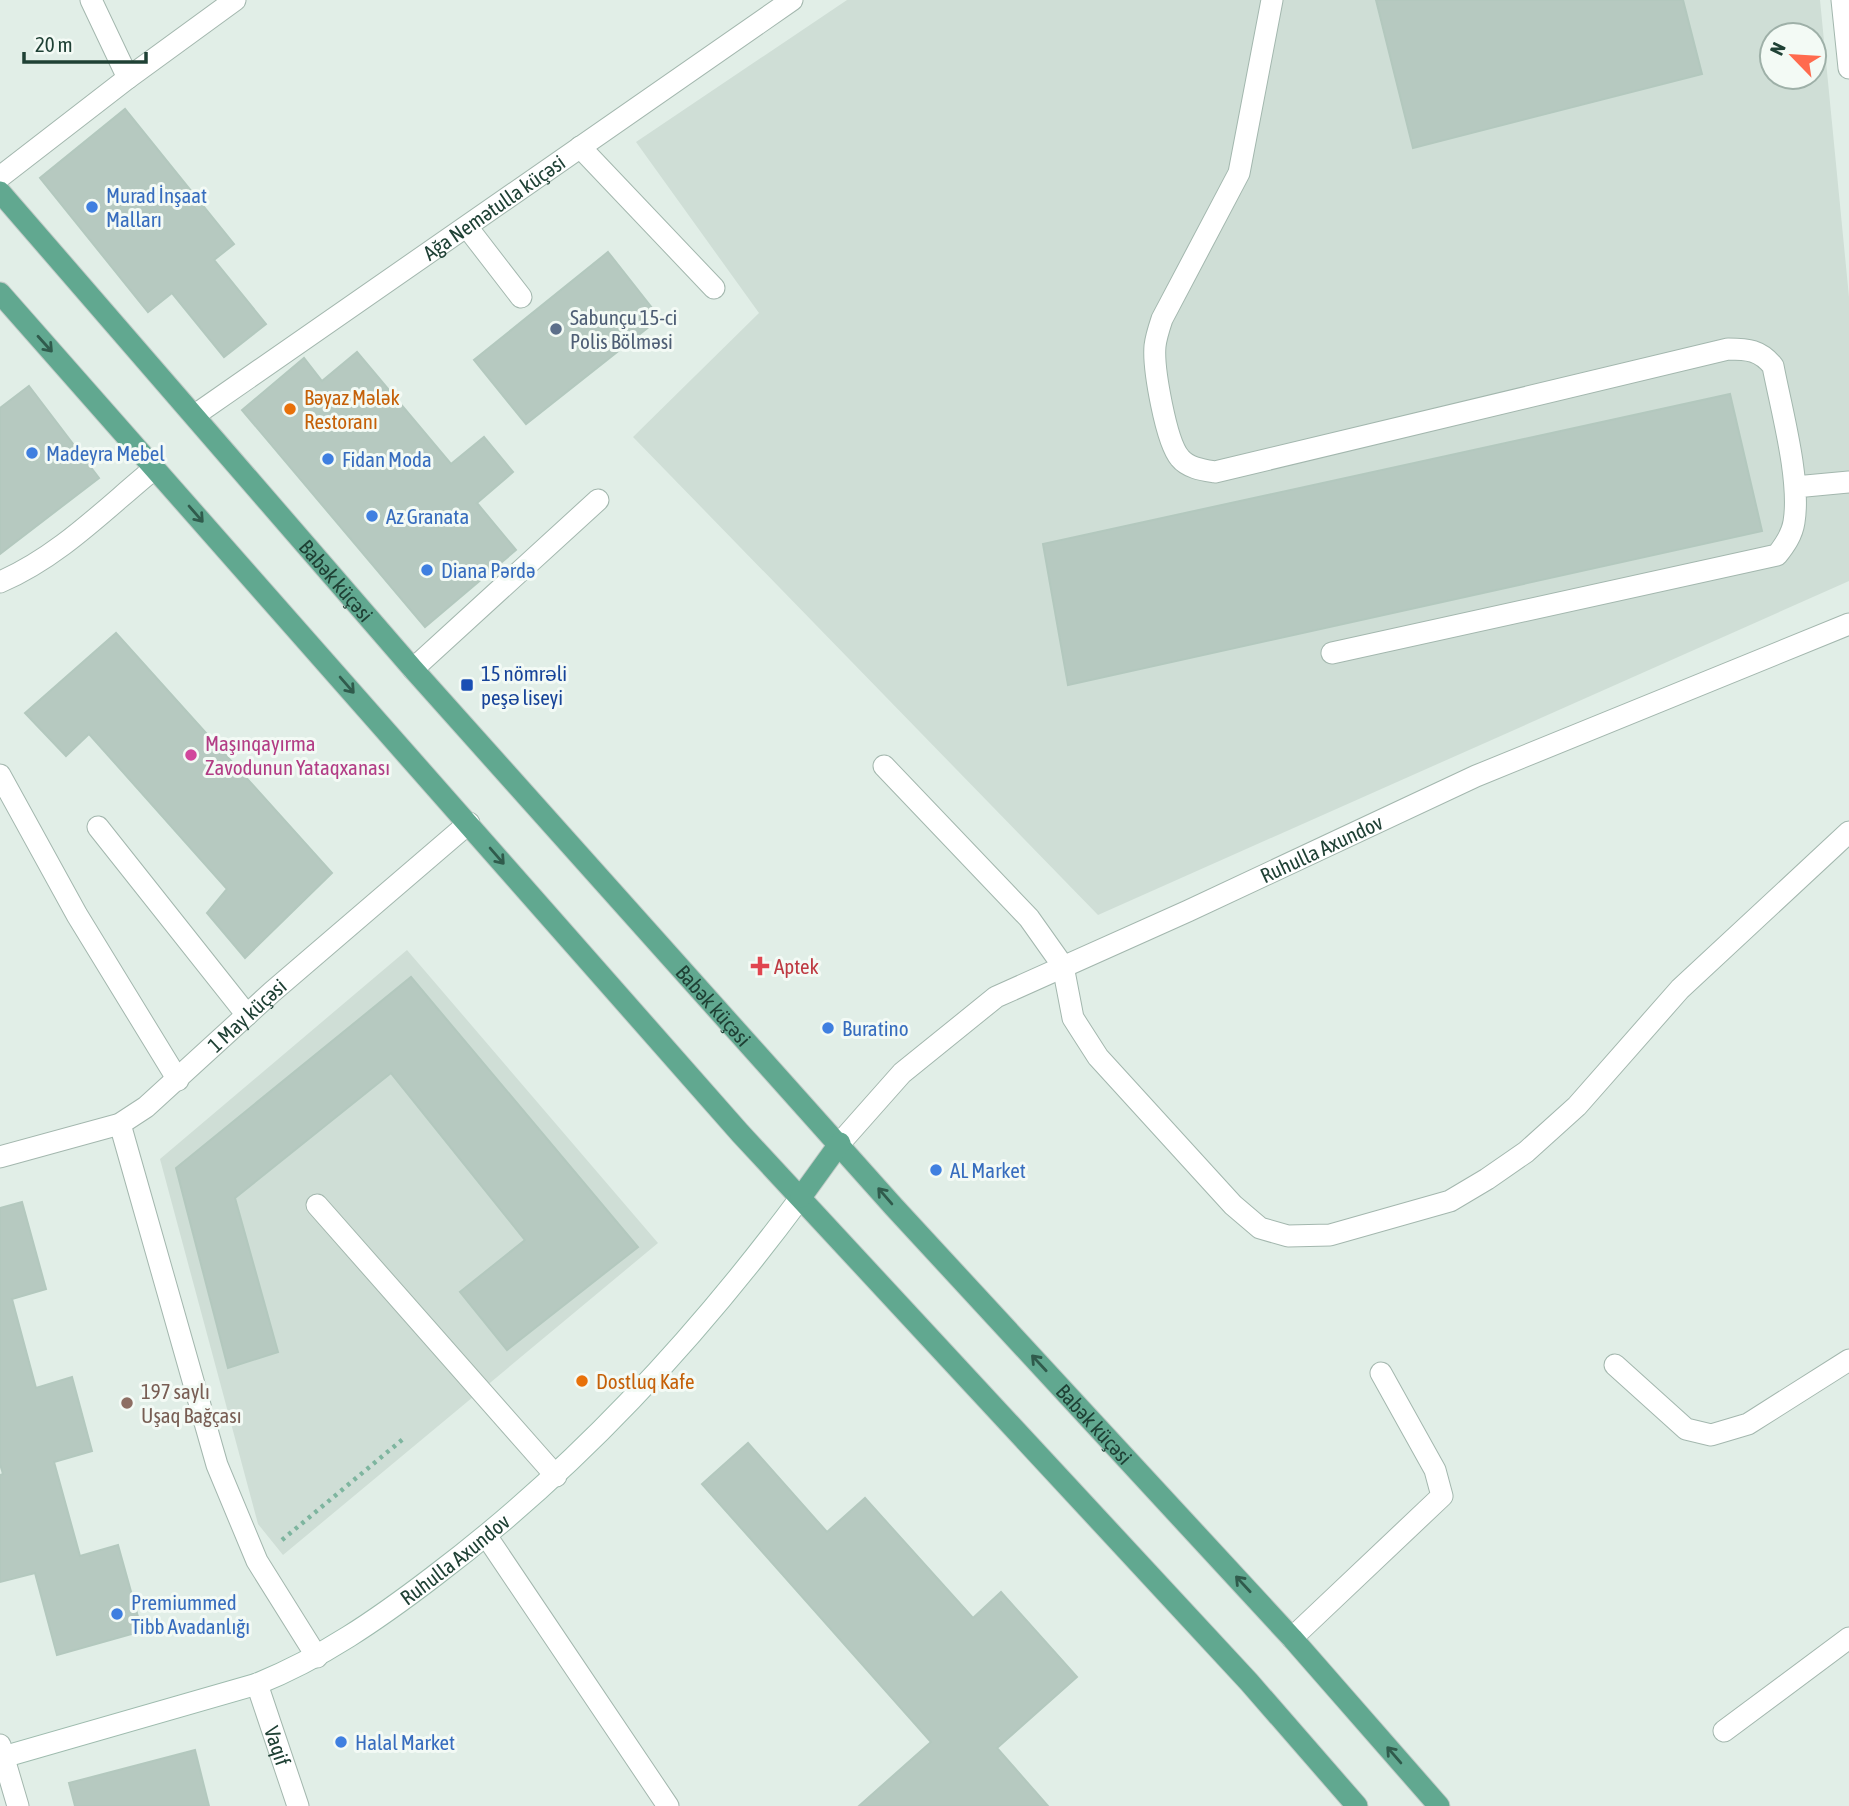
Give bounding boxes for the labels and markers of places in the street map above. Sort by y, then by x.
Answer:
place label: Murad İnşaat Malları [106,183,207,231]
marker: Murad İnşaat Malları [84,199,100,215]
place label: Sabunçu 15-ci Polis Bölməsi [570,305,677,353]
marker: Sabunçu 15-ci Polis Bölməsi [548,321,564,337]
place label: Bəyaz Mələk Restoranı [304,385,400,433]
marker: Bəyaz Mələk Restoranı [282,401,298,417]
place label: Madeyra Mebel [46,441,165,465]
marker: Madeyra Mebel [24,445,40,461]
place label: Fidan Moda [342,447,432,471]
marker: Fidan Moda [320,451,336,467]
place label: Az Granata [386,504,469,528]
marker: Az Granata [364,508,380,524]
place label: Diana Pərdə [441,558,535,582]
marker: Diana Pərdə [419,562,435,578]
place label: 15 nömrәli peşә liseyi [481,661,567,709]
marker: 15 nömrәli peşә liseyi [459,677,475,693]
place label: Maşınqayırma Zavodunun Yataqxanası [205,731,390,779]
marker: Maşınqayırma Zavodunun Yataqxanası [183,747,199,763]
place label: Aptek [774,954,819,978]
marker: Aptek [752,958,768,974]
place label: Buratino [842,1016,909,1040]
marker: Buratino [820,1020,836,1036]
place label: AL Market [950,1158,1026,1182]
marker: AL Market [928,1162,944,1178]
place label: Dostluq Kafe [596,1369,695,1393]
marker: Dostluq Kafe [574,1373,590,1389]
place label: 197 saylı Uşaq Bağçası [141,1379,242,1427]
marker: 197 saylı Uşaq Bağçası [119,1395,135,1411]
place label: Premiummed Tibb Avadanlığı [131,1590,250,1638]
marker: Premiummed Tibb Avadanlığı [109,1606,125,1622]
place label: Halal Market [355,1730,455,1754]
marker: Halal Market [333,1734,349,1750]

